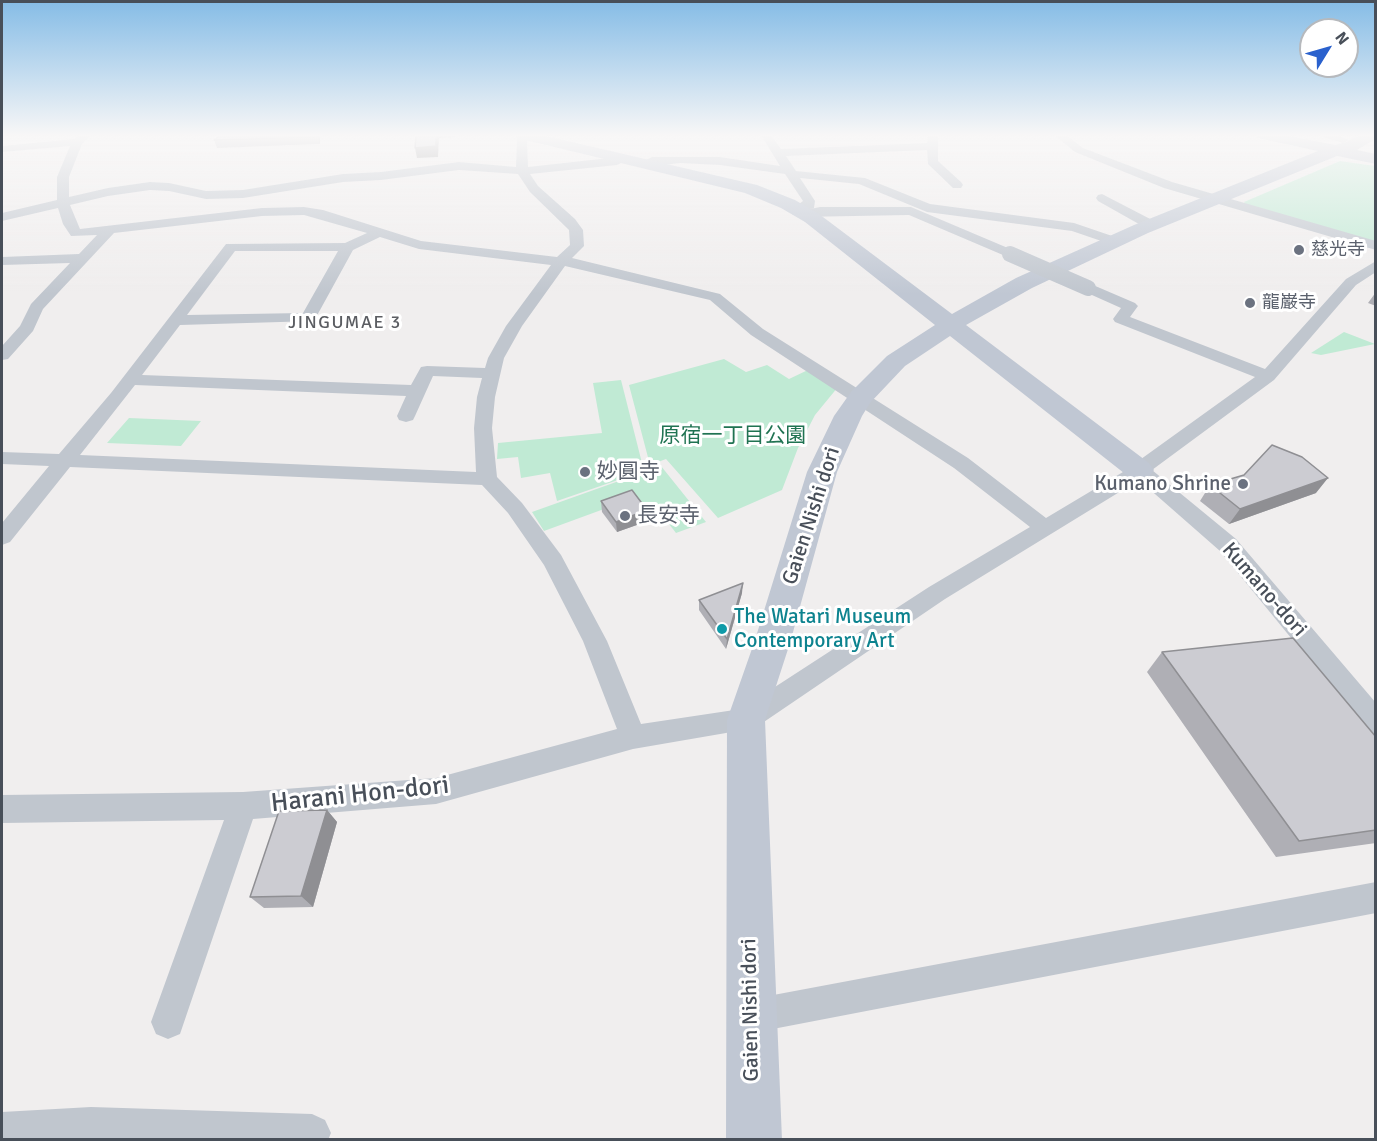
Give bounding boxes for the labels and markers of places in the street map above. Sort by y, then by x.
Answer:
place label: 慈光寺 [1311,239,1365,261]
marker: 慈光寺 [1292,243,1306,257]
place label: 龍巌寺 [1262,292,1316,314]
marker: 龍巌寺 [1243,296,1257,310]
place label: 妙圓寺 [597,459,660,485]
marker: 妙圓寺 [578,465,592,479]
place label: Kumano Shrine [1094,471,1231,497]
marker: Kumano Shrine [1236,477,1250,491]
place label: 長安寺 [637,503,700,529]
marker: 長安寺 [618,509,632,523]
place label: The Watari Museum Contemporary Art [734,604,911,654]
marker: The Watari Museum Contemporary Art [715,622,729,636]

